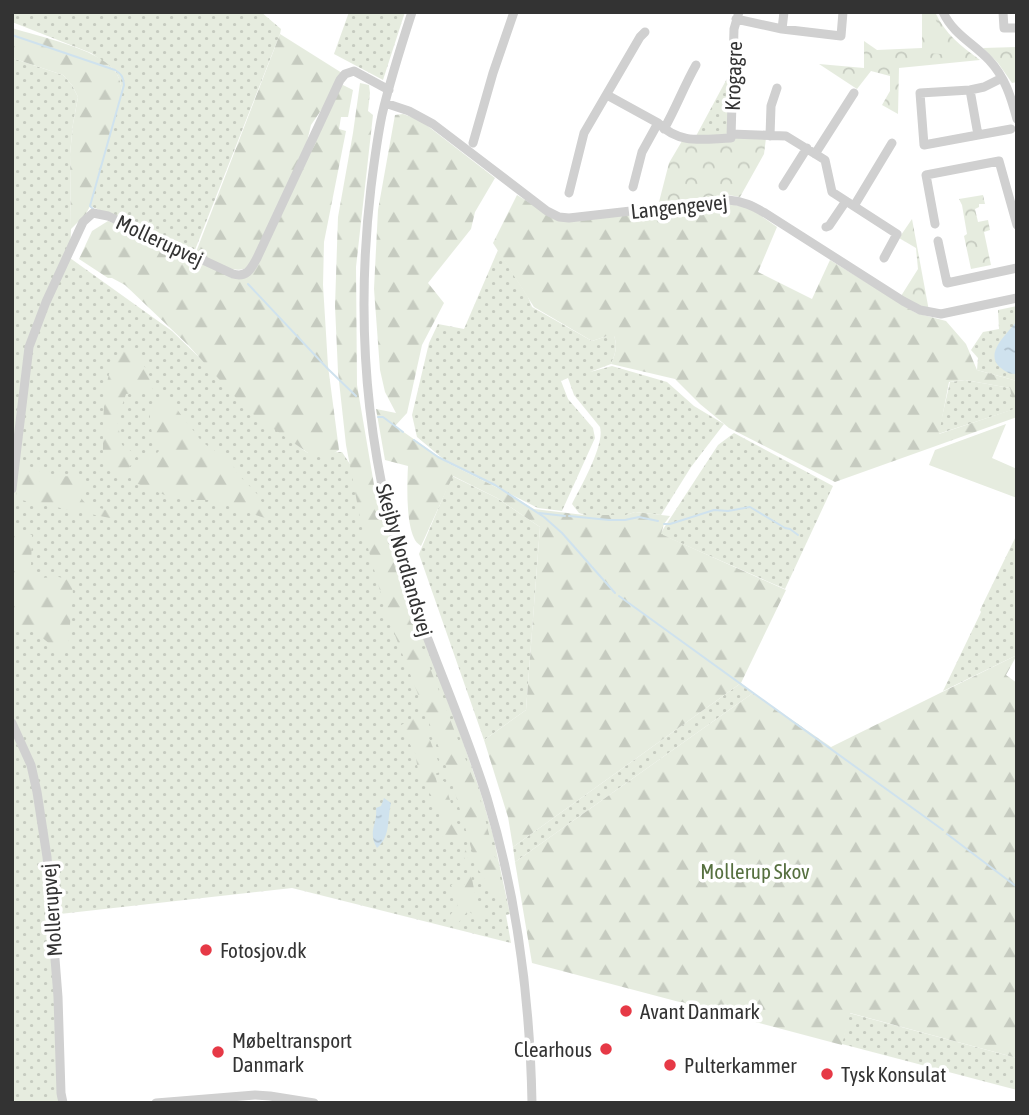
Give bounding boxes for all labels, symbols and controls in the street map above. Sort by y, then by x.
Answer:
street label: Krogagre [720,41,746,111]
street label: Langengevej [629,189,729,223]
street label: Mollerupvej [113,209,207,271]
street label: Skejby Nordlandsvej [372,481,438,639]
park label: Mollerup Skov [700,859,810,883]
street label: Mollerupvej [36,863,66,957]
place label: Fotosjov.dk [220,938,306,962]
marker: Fotosjov.dk [198,942,214,958]
place label: Avant Danmark [640,999,760,1023]
marker: Avant Danmark [618,1003,634,1019]
place label: Møbeltransport Danmark [232,1028,352,1076]
place label: Clearhous [514,1037,592,1061]
marker: Clearhous [598,1041,614,1057]
marker: Møbeltransport Danmark [210,1044,226,1060]
place label: Pulterkammer [684,1053,797,1077]
marker: Pulterkammer [662,1057,678,1073]
place label: Tysk Konsulat [841,1062,946,1086]
marker: Tysk Konsulat [819,1066,835,1082]

